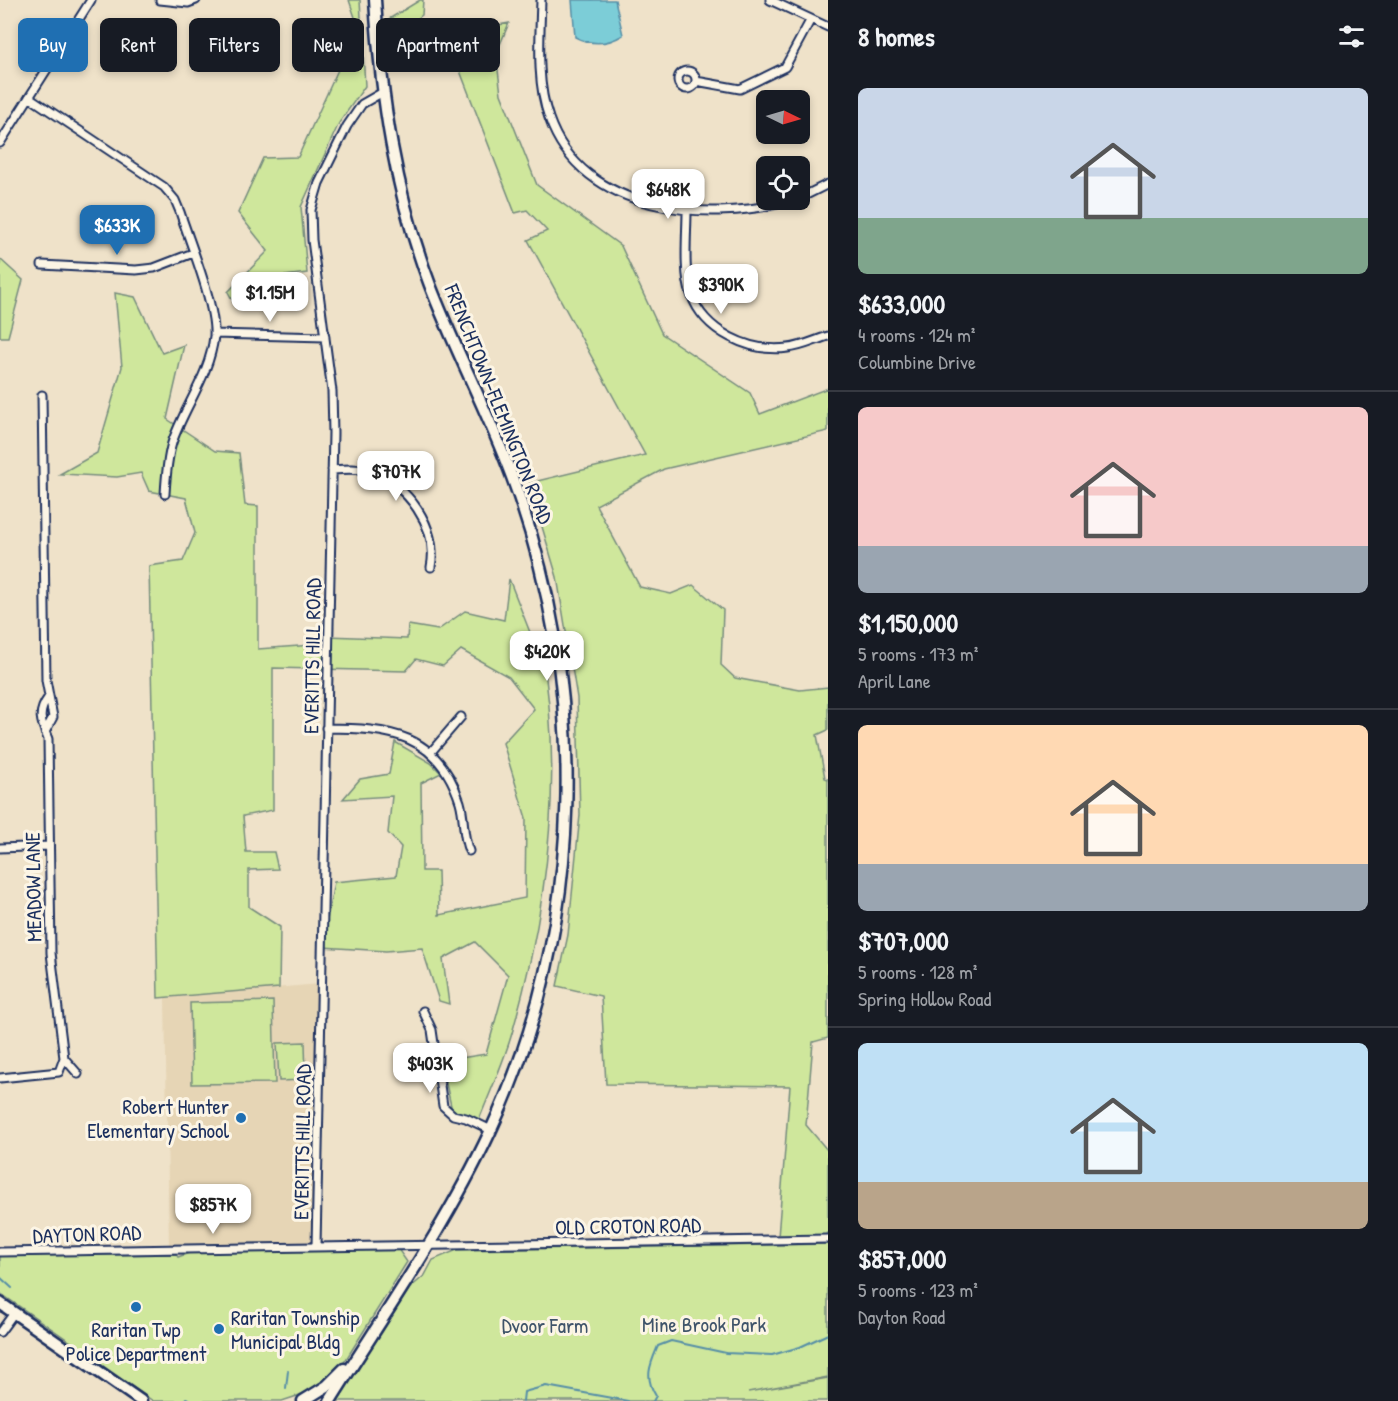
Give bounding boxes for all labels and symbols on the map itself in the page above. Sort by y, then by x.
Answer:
north arrow [756,90,810,144]
pin: $648K [626,169,710,220]
pin: $633K [75,205,159,256]
pin: $390K [679,264,763,315]
pin: $1.15M [221,272,319,323]
street label: FRENCHTOWN-FLEMINGTON ROAD [437,279,560,528]
pin: $707K [354,451,438,502]
street label: EVERITTS HILL ROAD [296,578,328,734]
pin: $420K [505,631,589,682]
street label: MEADOW LANE [18,832,48,942]
pin: $403K [388,1043,472,1094]
street label: EVERITTS HILL ROAD [286,1064,318,1220]
place label: Robert Hunter Elementary School [87,1092,229,1145]
marker: Robert Hunter Elementary School [234,1111,248,1125]
pin: $857K [171,1184,255,1235]
street label: OLD CROTON ROAD [555,1210,701,1242]
street label: DAYTON ROAD [32,1218,142,1250]
marker: Raritan Twp Police Department [129,1300,143,1314]
place label: Raritan Township Municipal Bldg [231,1303,359,1356]
park label: Mine Brook Park [642,1310,766,1339]
park label: Dvoor Farm [502,1311,588,1340]
place label: Raritan Twp Police Department [66,1315,207,1368]
marker: Raritan Township Municipal Bldg [212,1322,226,1336]

